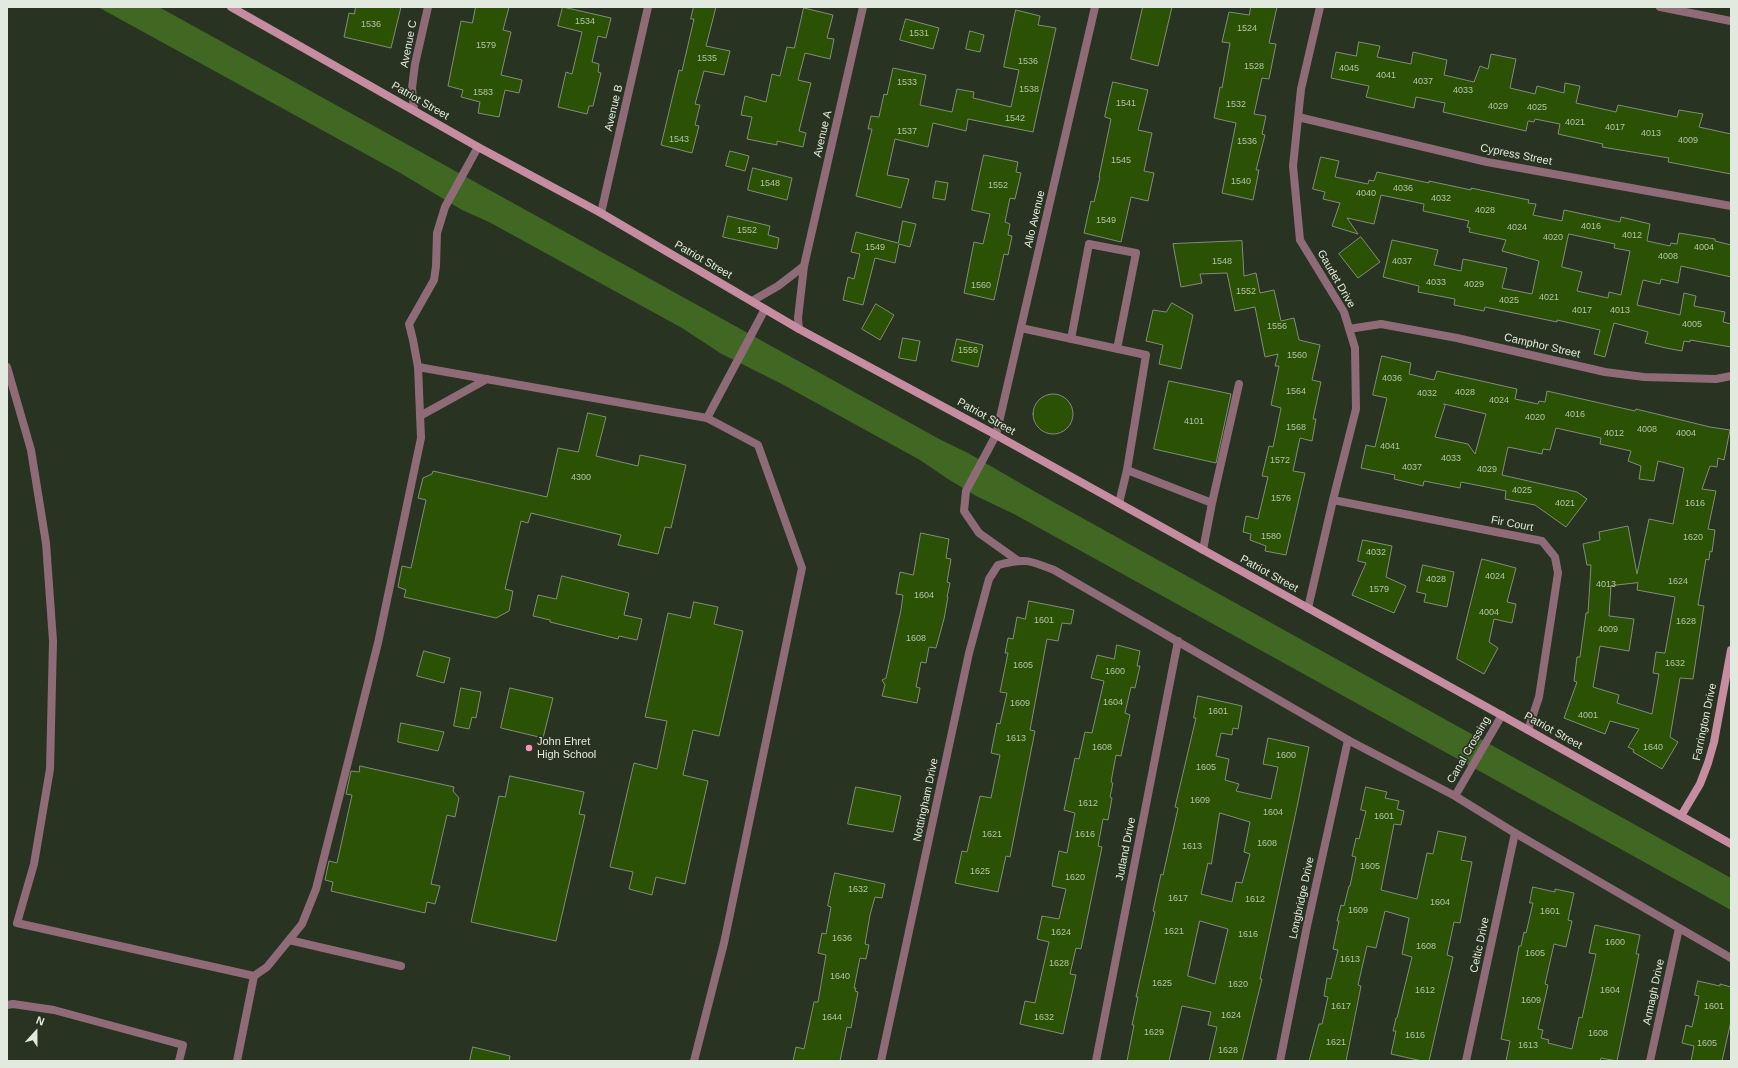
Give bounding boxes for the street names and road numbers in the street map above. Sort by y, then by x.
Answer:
street label: Avenue C [398,19,420,69]
street label: Patriot Street [389,79,451,123]
street label: Avenue B [602,83,626,133]
street label: Avenue A [811,109,835,159]
street label: Cypress Street [1479,142,1553,168]
street label: Allo Avenue [1022,189,1048,249]
street label: Patriot Street [672,238,734,282]
street label: Gaudet Drive [1314,248,1358,310]
street label: Camphor Street [1503,331,1581,361]
street label: Patriot Street [955,396,1017,438]
street label: Fir Court [1490,513,1534,535]
street label: Patriot Street [1238,553,1300,595]
street label: Farrington Drive [1690,682,1720,762]
street label: Patriot Street [1522,710,1584,752]
street label: Canal Crossing [1444,714,1494,786]
street label: Nottingham Drive [911,757,941,843]
street label: Jutland Drive [1113,816,1139,882]
street label: Longbridge Drive [1287,856,1317,940]
street label: Celtic Drive [1468,916,1492,974]
street label: Armagh Drive [1641,958,1667,1026]

